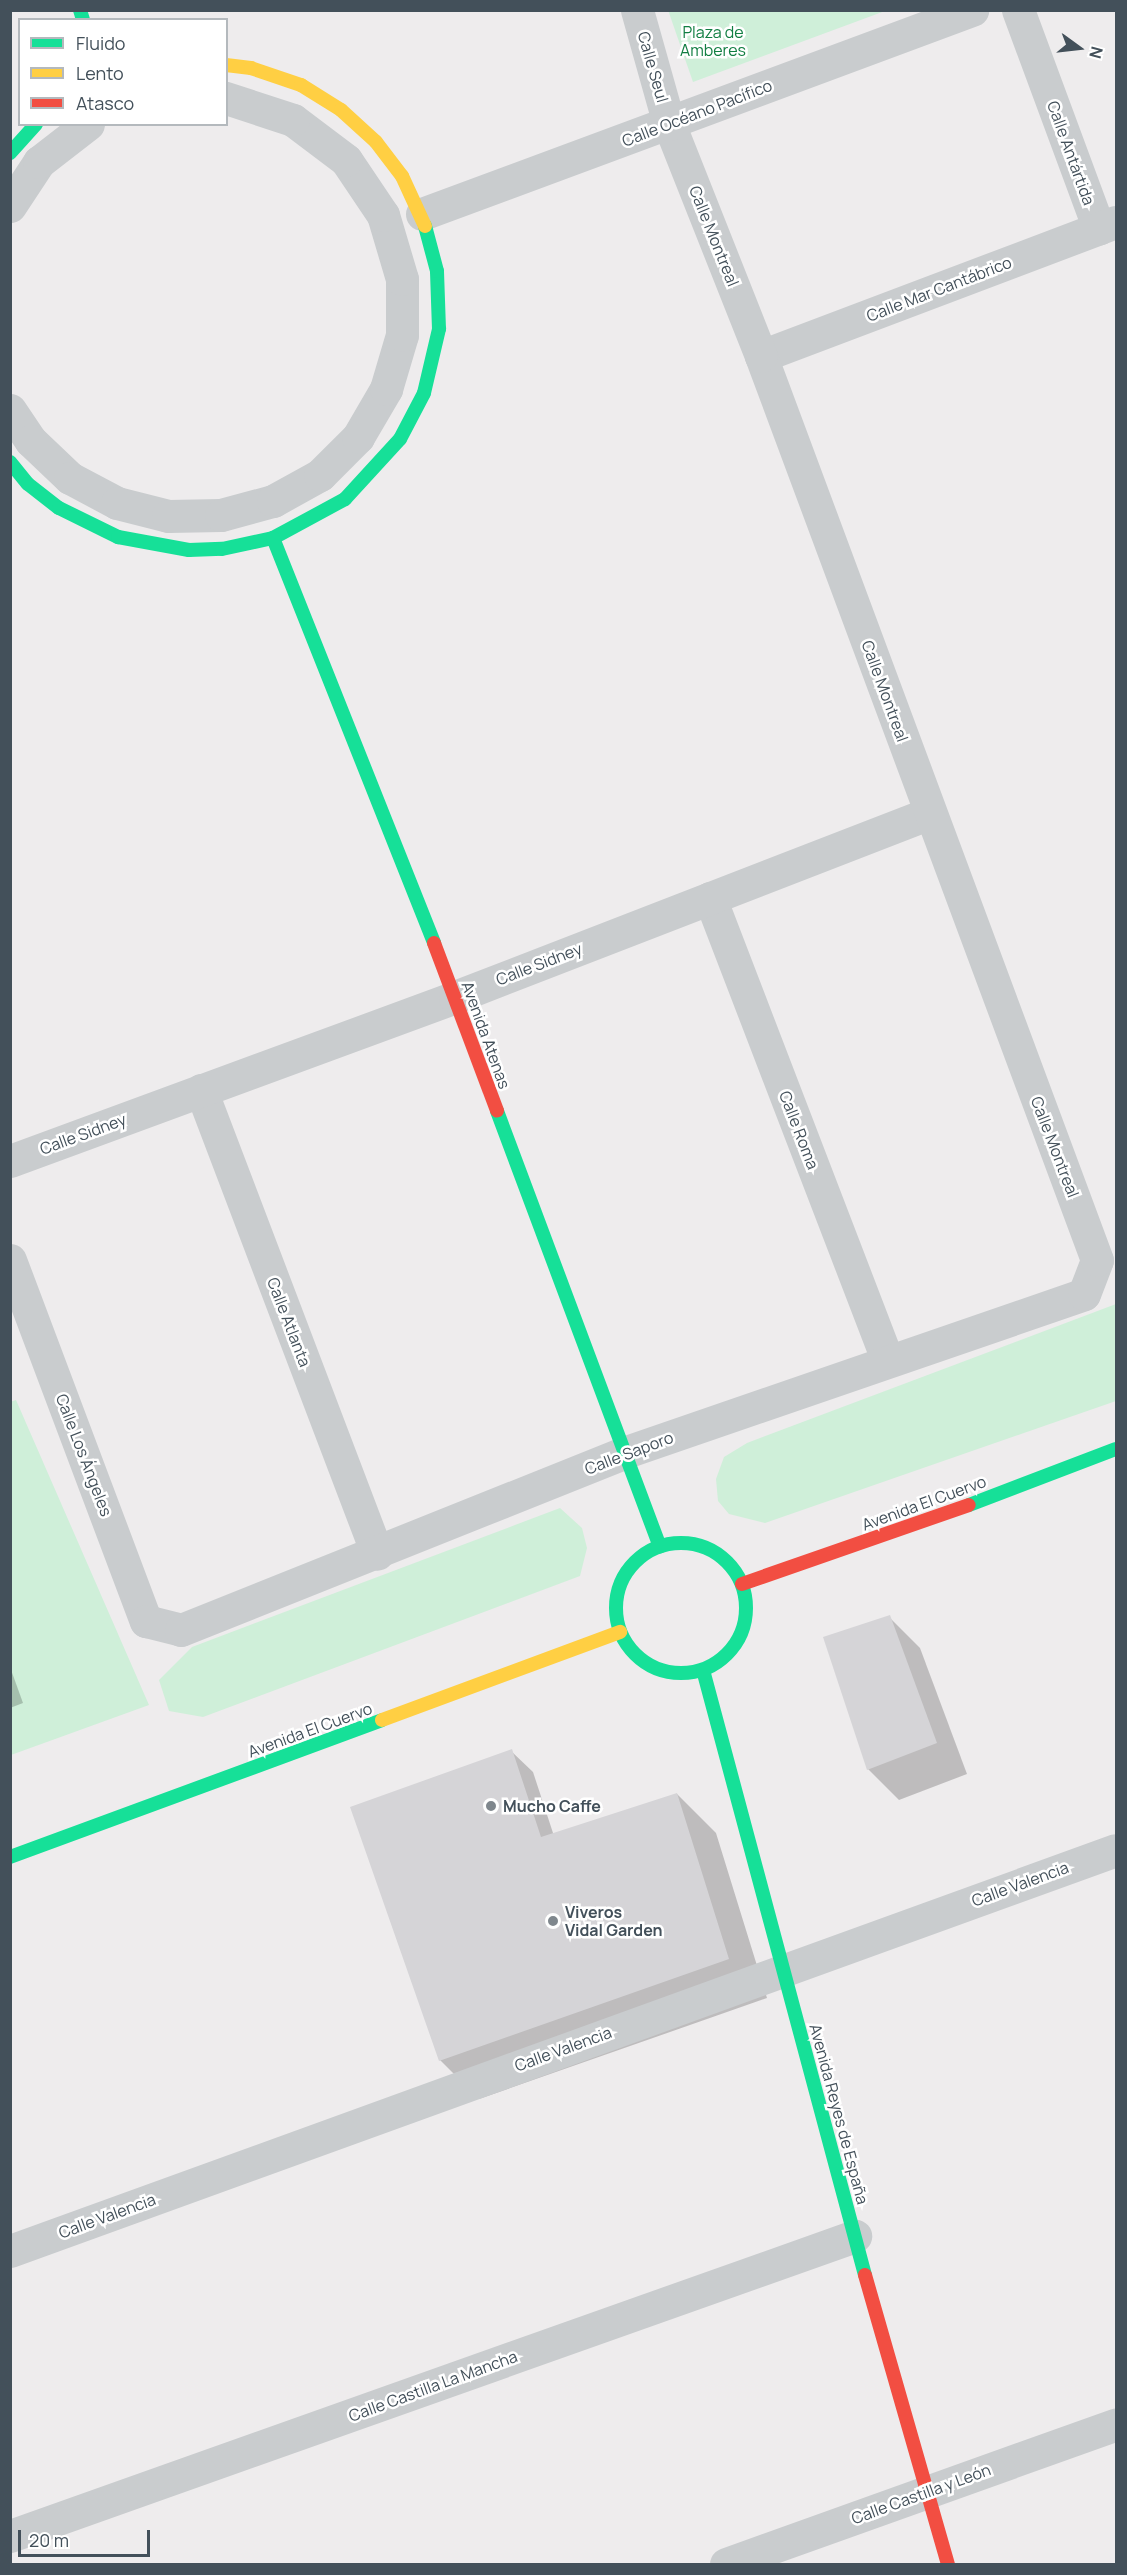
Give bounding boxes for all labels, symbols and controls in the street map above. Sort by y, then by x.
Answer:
legend [18,18,228,126]
north arrow [1049,18,1109,78]
park label: Plaza de Amberes [680,22,746,60]
street label: Calle Seul [634,29,672,105]
text: Fluido [76,31,125,55]
text: N [1084,44,1109,61]
text: Lento [76,61,124,85]
street label: Calle Océano Pacífico [619,76,775,150]
text: Atasco [76,91,134,115]
street label: Calle Antártida [1043,98,1099,208]
street label: Calle Montreal [685,183,743,289]
street label: Calle Mar Cantábrico [864,252,1014,326]
street label: Calle Montreal [858,638,912,744]
street label: Calle Sidney [493,939,585,989]
street label: Avenida Atenas [458,979,514,1091]
street label: Calle Roma [775,1088,823,1172]
street label: Calle Montreal [1027,1094,1083,1200]
street label: Calle Sidney [37,1109,129,1159]
street label: Calle Atlanta [263,1275,315,1369]
street label: Calle Los Ángeles [52,1391,116,1519]
street label: Calle Saporo [582,1427,676,1479]
street label: Avenida El Cuervo [859,1472,989,1534]
street label: Avenida El Cuervo [245,1699,375,1761]
place label: Mucho Caffe [503,1796,601,1816]
marker: Mucho Caffe [484,1799,498,1813]
street label: Calle Valencia [969,1858,1071,1910]
place label: Viveros Vidal Garden [565,1902,663,1940]
marker: Viveros Vidal Garden [546,1914,560,1928]
street label: Avenida Reyes de España [806,2022,872,2206]
street label: Calle Valencia [512,2023,614,2075]
street label: Calle Valencia [56,2190,158,2242]
street label: Calle Castilla La Mancha [346,2347,520,2425]
street label: Calle Castilla y León [849,2460,993,2528]
scale bar [21,2518,153,2556]
text: 20 m [29,2528,69,2552]

